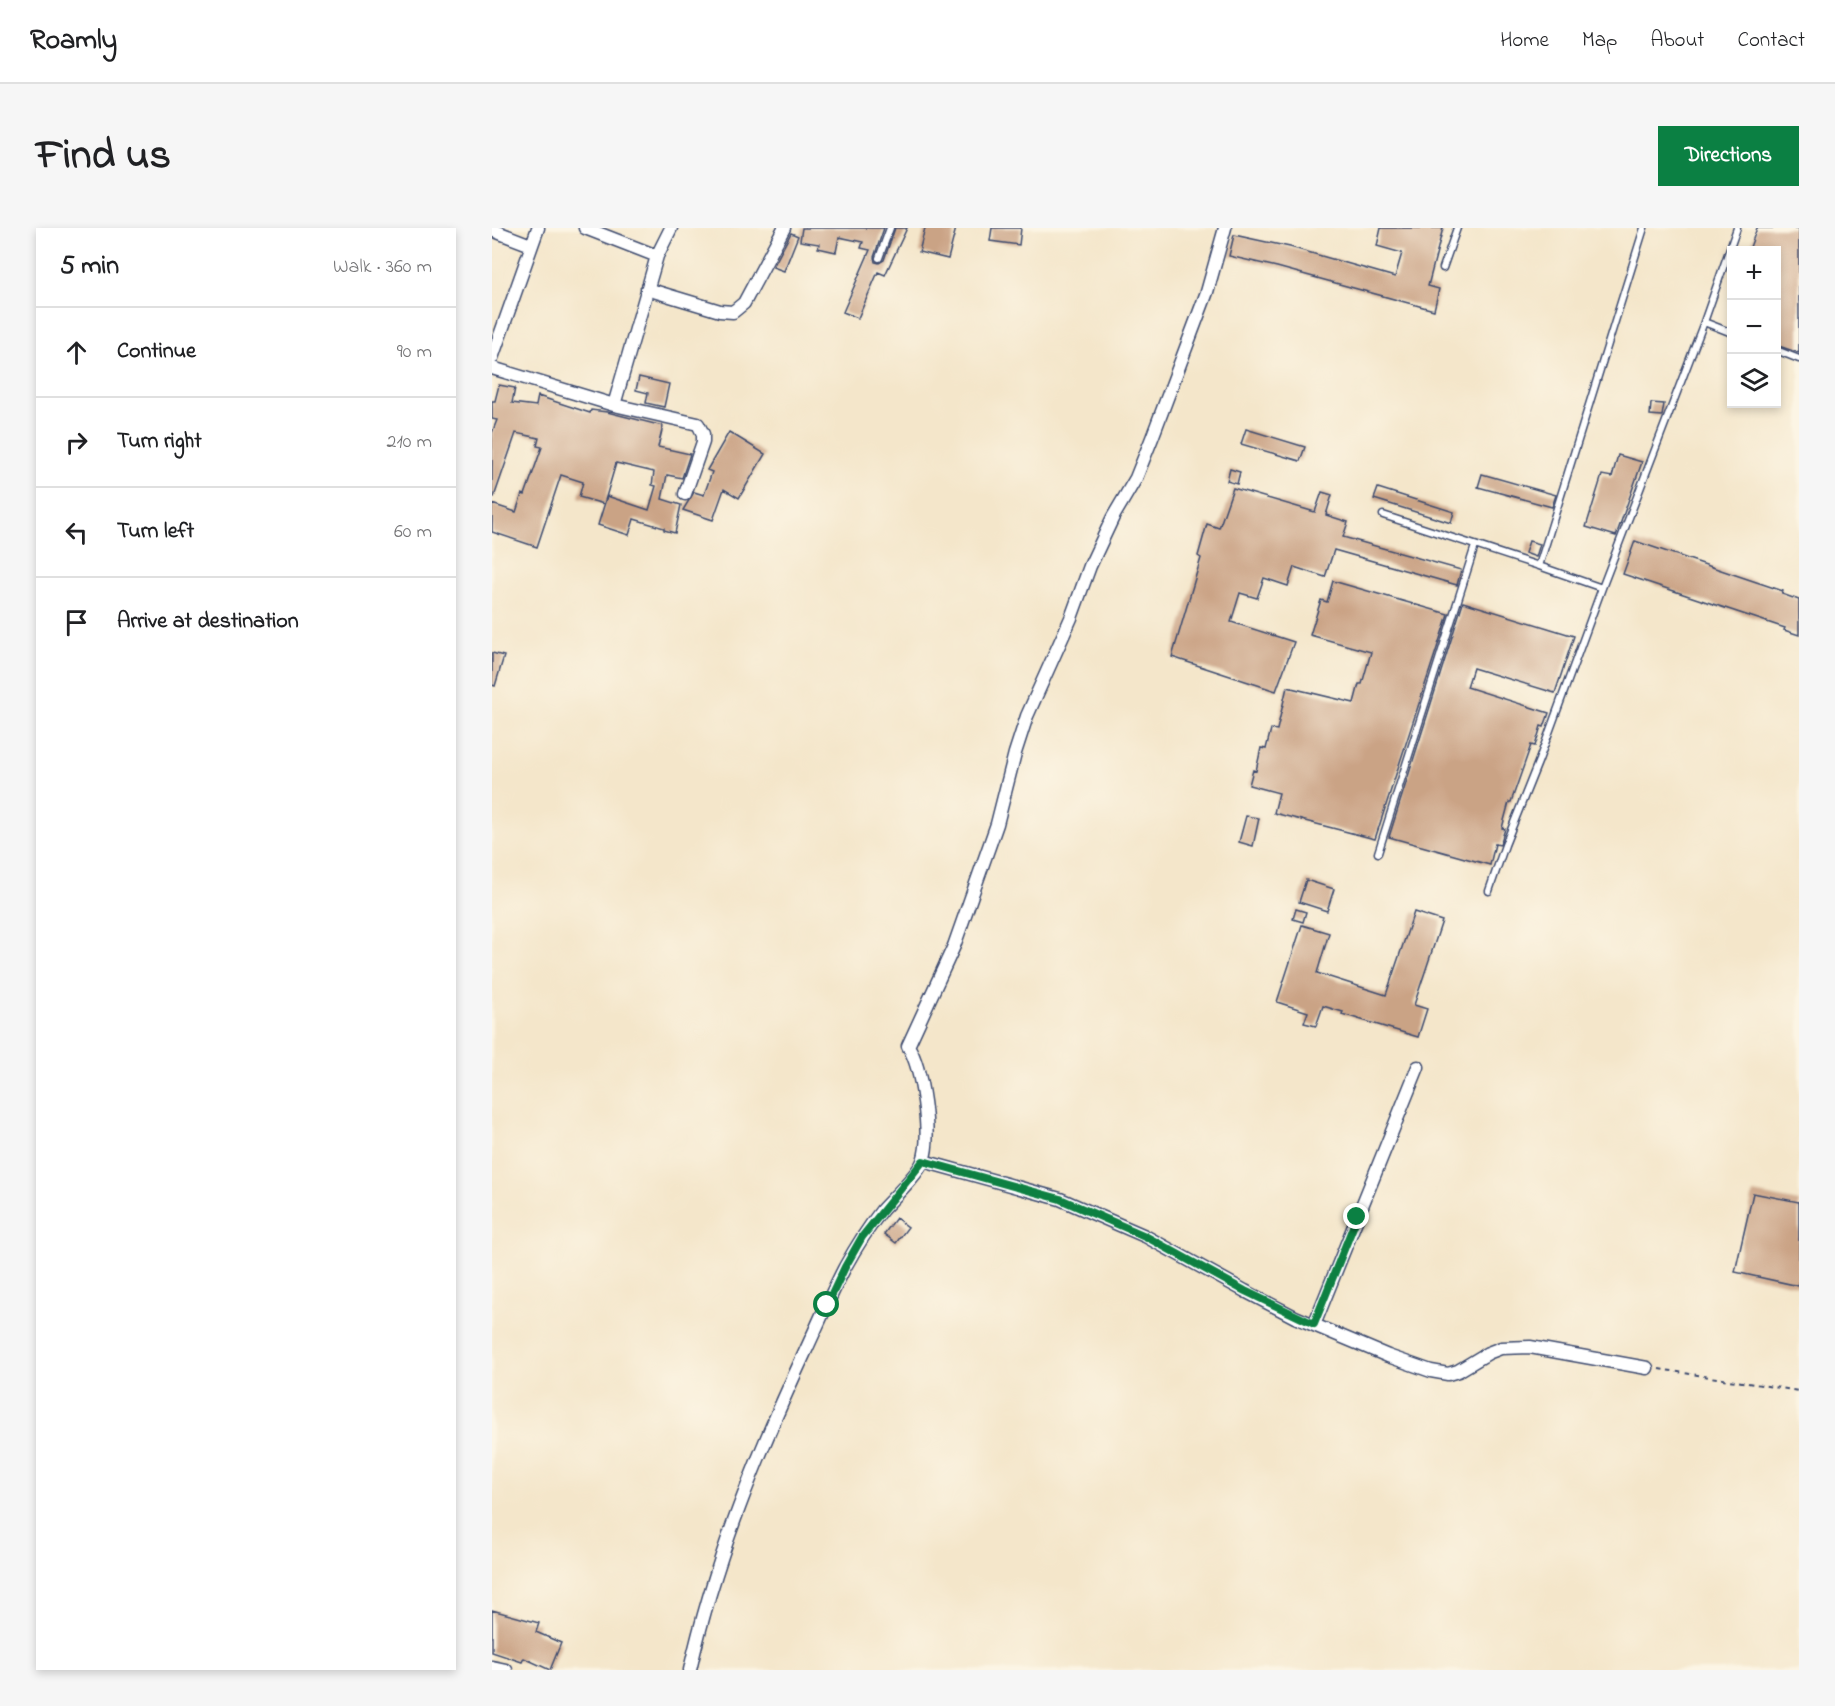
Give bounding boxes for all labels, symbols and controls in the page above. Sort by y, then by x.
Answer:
text: Roamly [30,21,117,62]
text: Home [1500,26,1549,56]
text: Map [1582,26,1617,56]
text: About [1650,26,1704,56]
text: Contact [1737,26,1805,56]
text: Find us [36,126,171,187]
button: Directions [1658,126,1799,186]
map controls [1727,246,1781,408]
button: + [1727,246,1781,300]
text: 5 min [60,248,119,286]
text: Walk · 360 m [333,253,432,282]
button: − [1727,300,1781,354]
icon: ahead [60,336,93,369]
text: Continue [117,336,196,368]
text: 90 m [397,338,432,367]
button: layers [1727,354,1781,408]
icon: right [60,426,93,459]
text: Turn right [117,426,202,458]
text: 210 m [387,428,432,457]
icon: left [60,516,93,549]
text: Turn left [117,516,194,548]
text: 60 m [394,518,432,547]
icon: arrive [60,606,93,639]
text: Arrive at destination [117,606,299,638]
route end [1343,1203,1369,1229]
route start [813,1291,839,1317]

